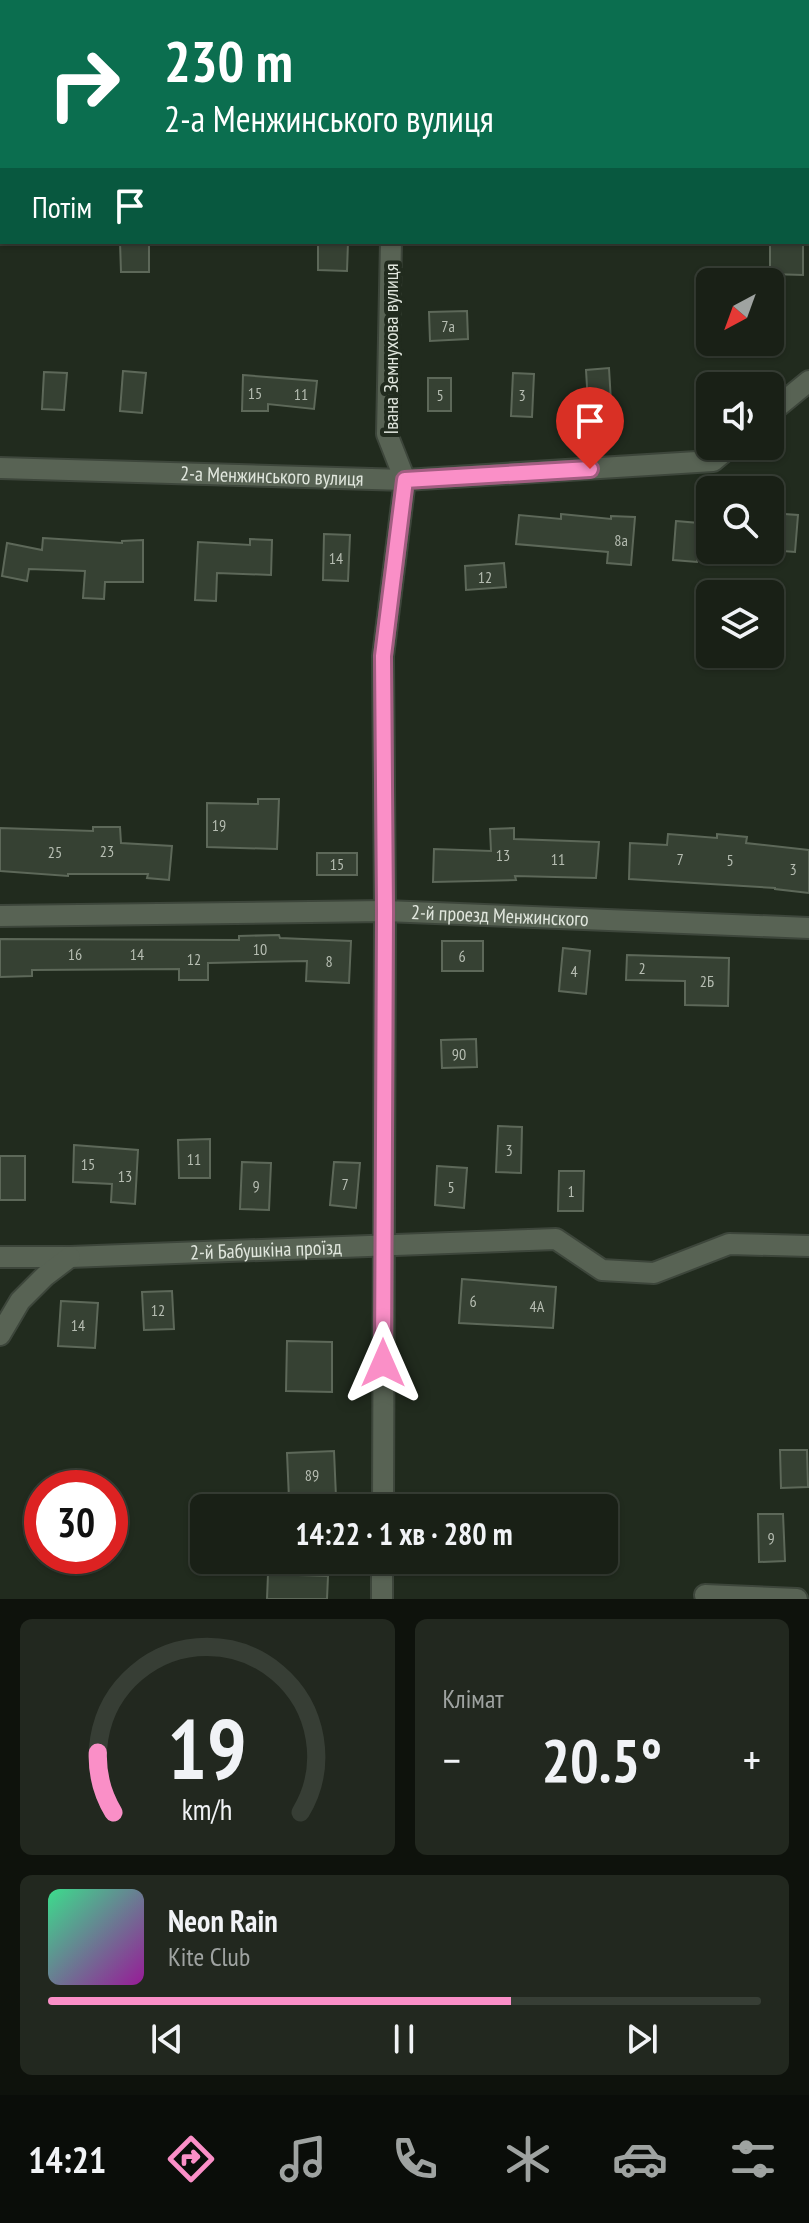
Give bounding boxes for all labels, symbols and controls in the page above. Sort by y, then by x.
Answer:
text: 230 m [164,25,293,97]
icon: right [32,32,136,136]
text: 2-а Менжинського вулиця [164,95,494,142]
icon: arrive [108,184,152,228]
text: Потім [32,187,92,226]
street label: Івана Земнухова вулиця [378,264,404,434]
north arrow [696,268,784,356]
map controls [696,268,784,668]
house number: 7а [441,316,455,336]
button: sound [696,372,784,460]
house number: 15 [248,383,262,403]
house number: 11 [294,384,308,404]
house number: 5 [436,385,444,405]
house number: 3 [518,385,526,405]
pin [556,387,624,469]
icon: arrive [568,399,612,443]
street label: 2-а Менжинського вулиця [180,460,364,492]
button: search [696,476,784,564]
house number: 8а [614,530,628,550]
house number: 14 [329,548,343,568]
house number: 12 [478,567,492,587]
button: layers [696,580,784,668]
house number: 19 [212,815,226,835]
house number: 23 [100,841,114,861]
house number: 25 [48,842,62,862]
house number: 13 [496,845,510,865]
house number: 11 [551,849,565,869]
house number: 7 [676,849,684,869]
house number: 5 [726,850,734,870]
house number: 15 [330,854,344,874]
house number: 3 [789,859,797,879]
street label: 2-й проезд Менжинского [411,899,589,932]
house number: 10 [253,939,267,959]
house number: 16 [68,944,82,964]
house number: 14 [130,944,144,964]
house number: 6 [458,946,466,966]
house number: 12 [187,949,201,969]
house number: 8 [325,951,333,971]
house number: 2 [638,958,646,978]
house number: 4 [570,961,578,981]
house number: 2Б [700,971,714,991]
house number: 90 [452,1044,466,1064]
house number: 3 [505,1140,513,1160]
house number: 11 [187,1149,201,1169]
house number: 15 [81,1154,95,1174]
house number: 13 [118,1166,132,1186]
house number: 7 [341,1174,349,1194]
house number: 9 [252,1176,260,1196]
house number: 5 [447,1177,455,1197]
house number: 1 [567,1181,575,1201]
street label: 2-й Бабушкіна проїзд [189,1234,343,1266]
house number: 6 [469,1291,477,1311]
house number: 4А [530,1296,545,1316]
house number: 12 [151,1300,165,1320]
house number: 14 [71,1315,85,1335]
position arrow [341,1321,425,1405]
house number: 89 [305,1465,319,1485]
speed limit sign: 30 [24,1470,128,1574]
text: 14:22 · 1 хв · 280 m [295,1514,513,1553]
house number: 9 [767,1528,775,1548]
text: Клімат [443,1682,504,1715]
text: 19 [167,1694,247,1802]
text: 20.5° [541,1721,662,1799]
text: − [443,1731,461,1788]
text: + [743,1731,761,1788]
text: km/h [182,1791,233,1828]
text: Neon Rain [168,1901,278,1940]
text: Kite Club [168,1940,250,1973]
icon: previous [145,2017,189,2061]
icon: pause [382,2017,426,2061]
icon: next [620,2017,664,2061]
icon: directions [163,2131,219,2187]
icon: music [275,2131,331,2187]
icon: phone [387,2131,443,2187]
icon: climate [500,2131,556,2187]
icon: car [612,2131,668,2187]
icon: filters [725,2131,781,2187]
text: 14:21 [28,2136,106,2183]

